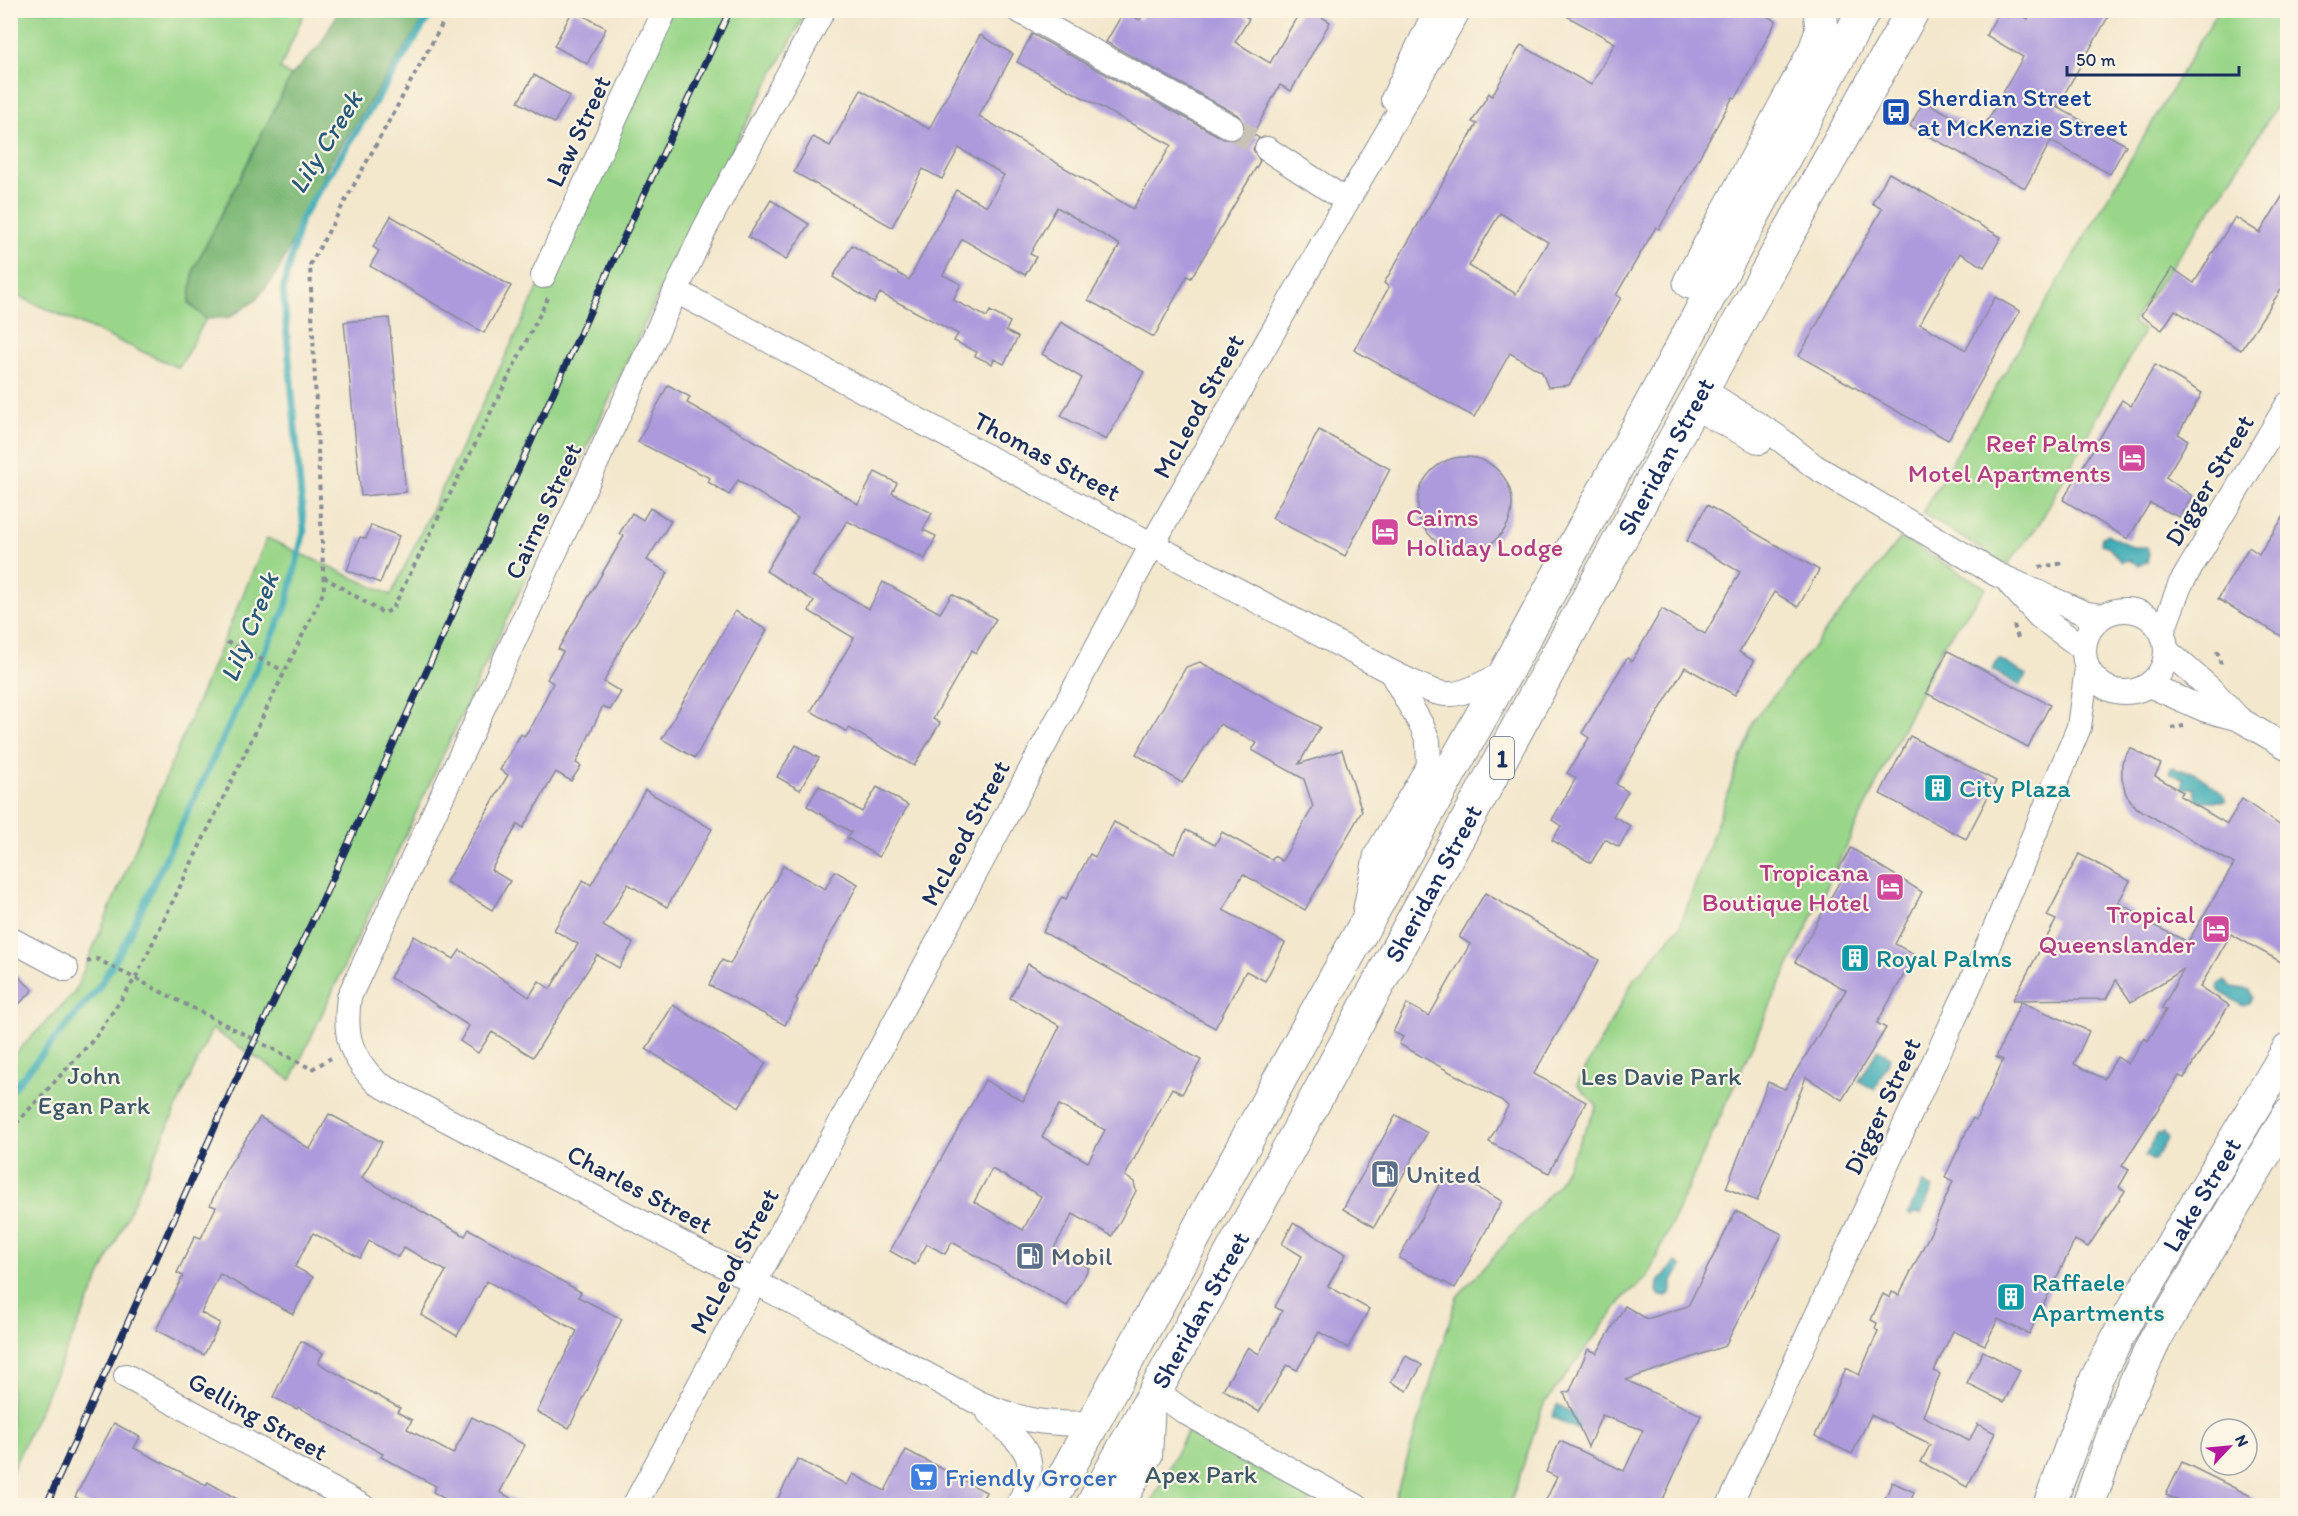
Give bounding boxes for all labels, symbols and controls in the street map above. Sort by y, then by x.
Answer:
scale bar [2067,39,2240,77]
text: 50 m [2076,49,2116,71]
street label: Law Street [538,70,618,192]
place label: Sherdian Street at McKenzie Street [1917,81,2128,143]
water label: Lily Creek [281,83,370,199]
bus stop icon: Sherdian Street at McKenzie Street [1880,96,1912,128]
street label: McLeod Street [1145,328,1251,484]
street label: Sheridan Street [1609,372,1721,541]
street label: Thomas Street [968,404,1126,508]
street label: Digger Street [2157,408,2261,552]
place label: Reef Palms Motel Apartments [1908,427,2111,489]
street label: Cairns Street [497,437,589,585]
hotel icon: Reef Palms Motel Apartments [2116,442,2148,474]
place label: Cairns Holiday Lodge [1406,501,1563,563]
hotel icon: Cairns Holiday Lodge [1369,516,1401,548]
water label: Lily Creek [212,566,287,686]
road number: 1 [1490,737,1514,779]
street label: McLeod Street [913,754,1017,911]
building icon: City Plaza [1922,772,1954,804]
place label: City Plaza [1959,772,2071,804]
street label: Sheridan Street [1377,799,1489,968]
place label: Tropicana Boutique Hotel [1702,856,1869,918]
hotel icon: Tropicana Boutique Hotel [1874,871,1906,903]
place label: Tropical Queenslander [2038,898,2196,960]
hotel icon: Tropical Queenslander [2200,913,2232,945]
building icon: Royal Palms [1839,942,1871,974]
place label: Royal Palms [1876,942,2012,974]
street label: Digger Street [1836,1032,1928,1180]
park label: John Egan Park [38,1059,151,1121]
park label: Les Davie Park [1581,1060,1742,1092]
street label: Lake Street [2155,1131,2248,1258]
street label: Charles Street [562,1137,719,1241]
fuel station icon: United [1369,1158,1401,1190]
place label: United [1406,1158,1481,1190]
street label: McLeod Street [682,1182,786,1339]
street label: Sheridan Street [1144,1225,1256,1394]
fuel station icon: Mobil [1014,1240,1046,1272]
place label: Mobil [1051,1240,1112,1272]
place label: Raffaele Apartments [2032,1266,2165,1328]
building icon: Raffaele Apartments [1995,1281,2027,1313]
street label: Gelling Street [183,1364,334,1468]
north arrow [2199,1417,2259,1477]
text: N [2231,1432,2253,1450]
park label: Apex Park [1145,1458,1258,1490]
supermarket icon: Friendly Grocer [908,1461,940,1493]
place label: Friendly Grocer [945,1461,1117,1493]

